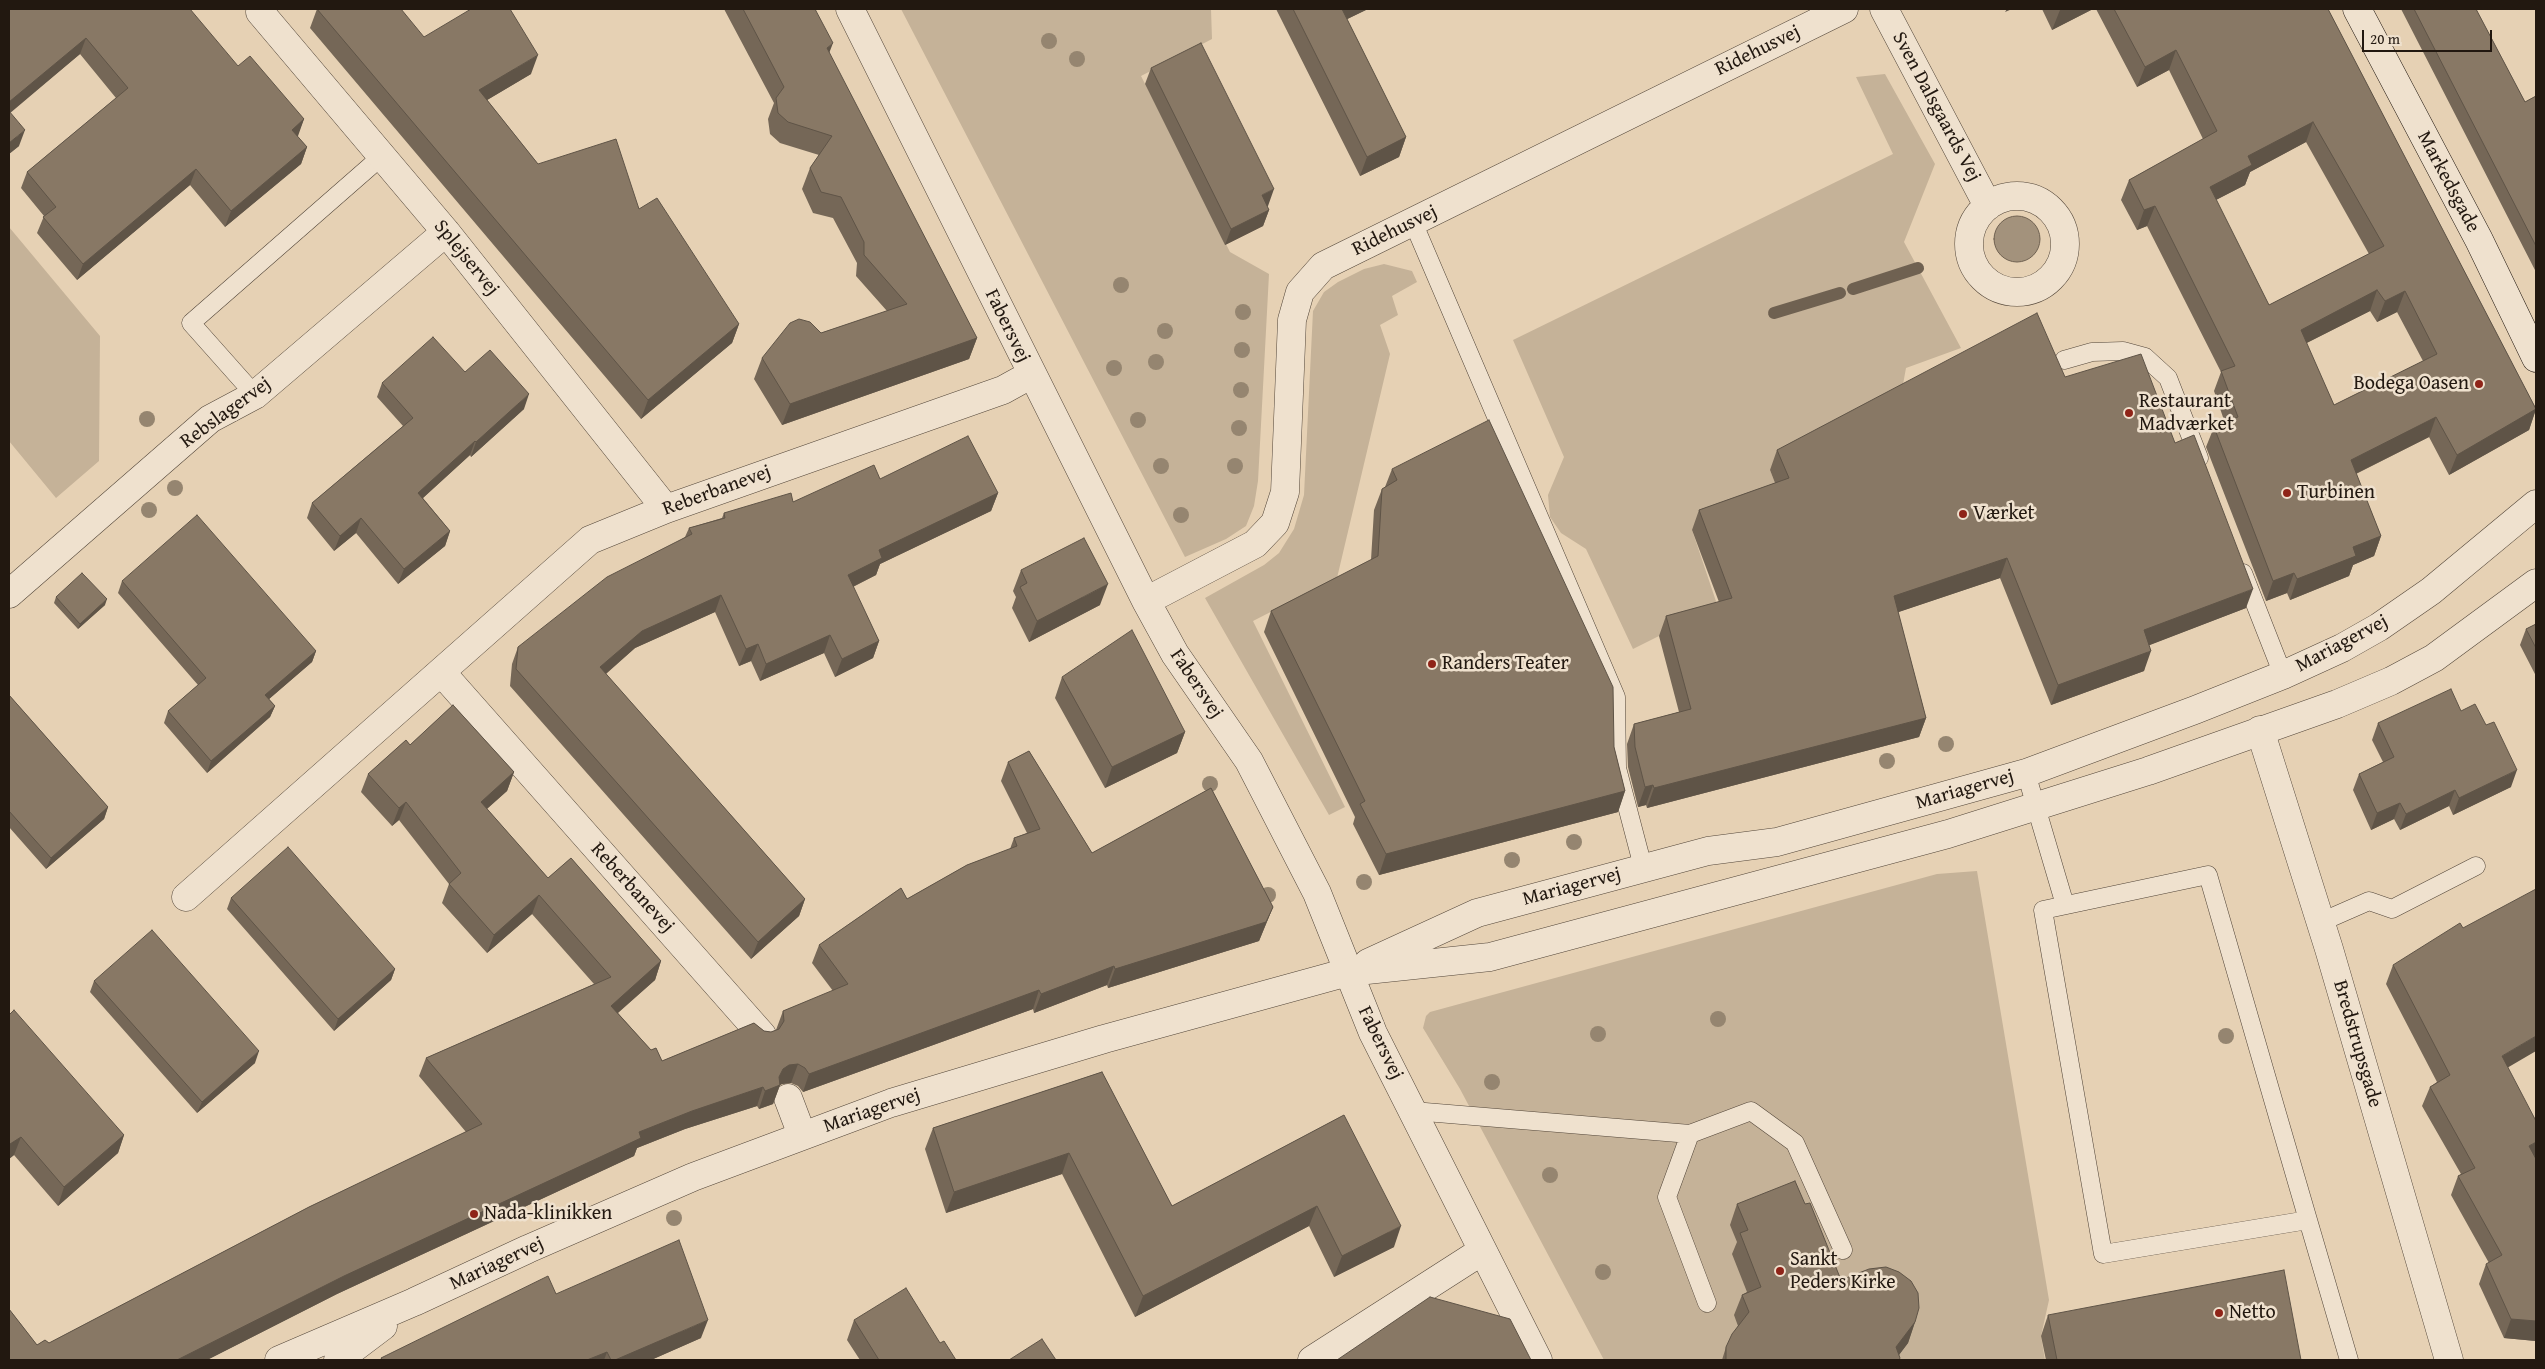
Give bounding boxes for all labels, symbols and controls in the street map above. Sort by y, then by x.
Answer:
street label: Ridehusvej [1712,20,1804,82]
scale bar [2365,20,2495,52]
street label: Sven Dalsgaards Vej [1886,28,1986,186]
text: 20 m [2370,28,2400,49]
street label: Markedsgade [2411,127,2485,237]
street label: Ridehusvej [1349,200,1441,262]
street label: Splejservej [428,215,504,301]
street label: Fabersvej [979,285,1035,367]
street label: Rebslagervej [176,372,276,454]
place label: Bodega Oasen [2353,372,2469,396]
marker: Bodega Oasen [2473,378,2485,390]
place label: Restaurant Madværket [2139,390,2234,437]
marker: Restaurant Madværket [2123,407,2135,419]
street label: Reberbanevej [660,460,774,522]
place label: Turbinen [2297,481,2375,505]
marker: Turbinen [2281,487,2293,499]
place label: Værket [1973,502,2035,526]
marker: Værket [1957,508,1969,520]
street label: Mariagervej [2292,610,2392,678]
street label: Fabersvej [1164,645,1228,723]
place label: Randers Teater [1442,652,1569,676]
marker: Randers Teater [1426,658,1438,670]
street label: Mariagervej [1913,765,2017,815]
street label: Reberbanevej [585,838,679,938]
street label: Mariagervej [1520,862,1624,912]
street label: Bredstrupsgade [2327,977,2387,1111]
street label: Fabersvej [1352,1002,1408,1084]
street label: Mariagervej [820,1083,924,1139]
place label: Nada-klinikken [484,1202,612,1226]
marker: Nada-klinikken [468,1208,480,1220]
street label: Mariagervej [446,1232,548,1296]
place label: Sankt Peders Kirke [1790,1248,1896,1295]
marker: Sankt Peders Kirke [1774,1265,1786,1277]
place label: Netto [2229,1301,2276,1325]
marker: Netto [2213,1307,2225,1319]

